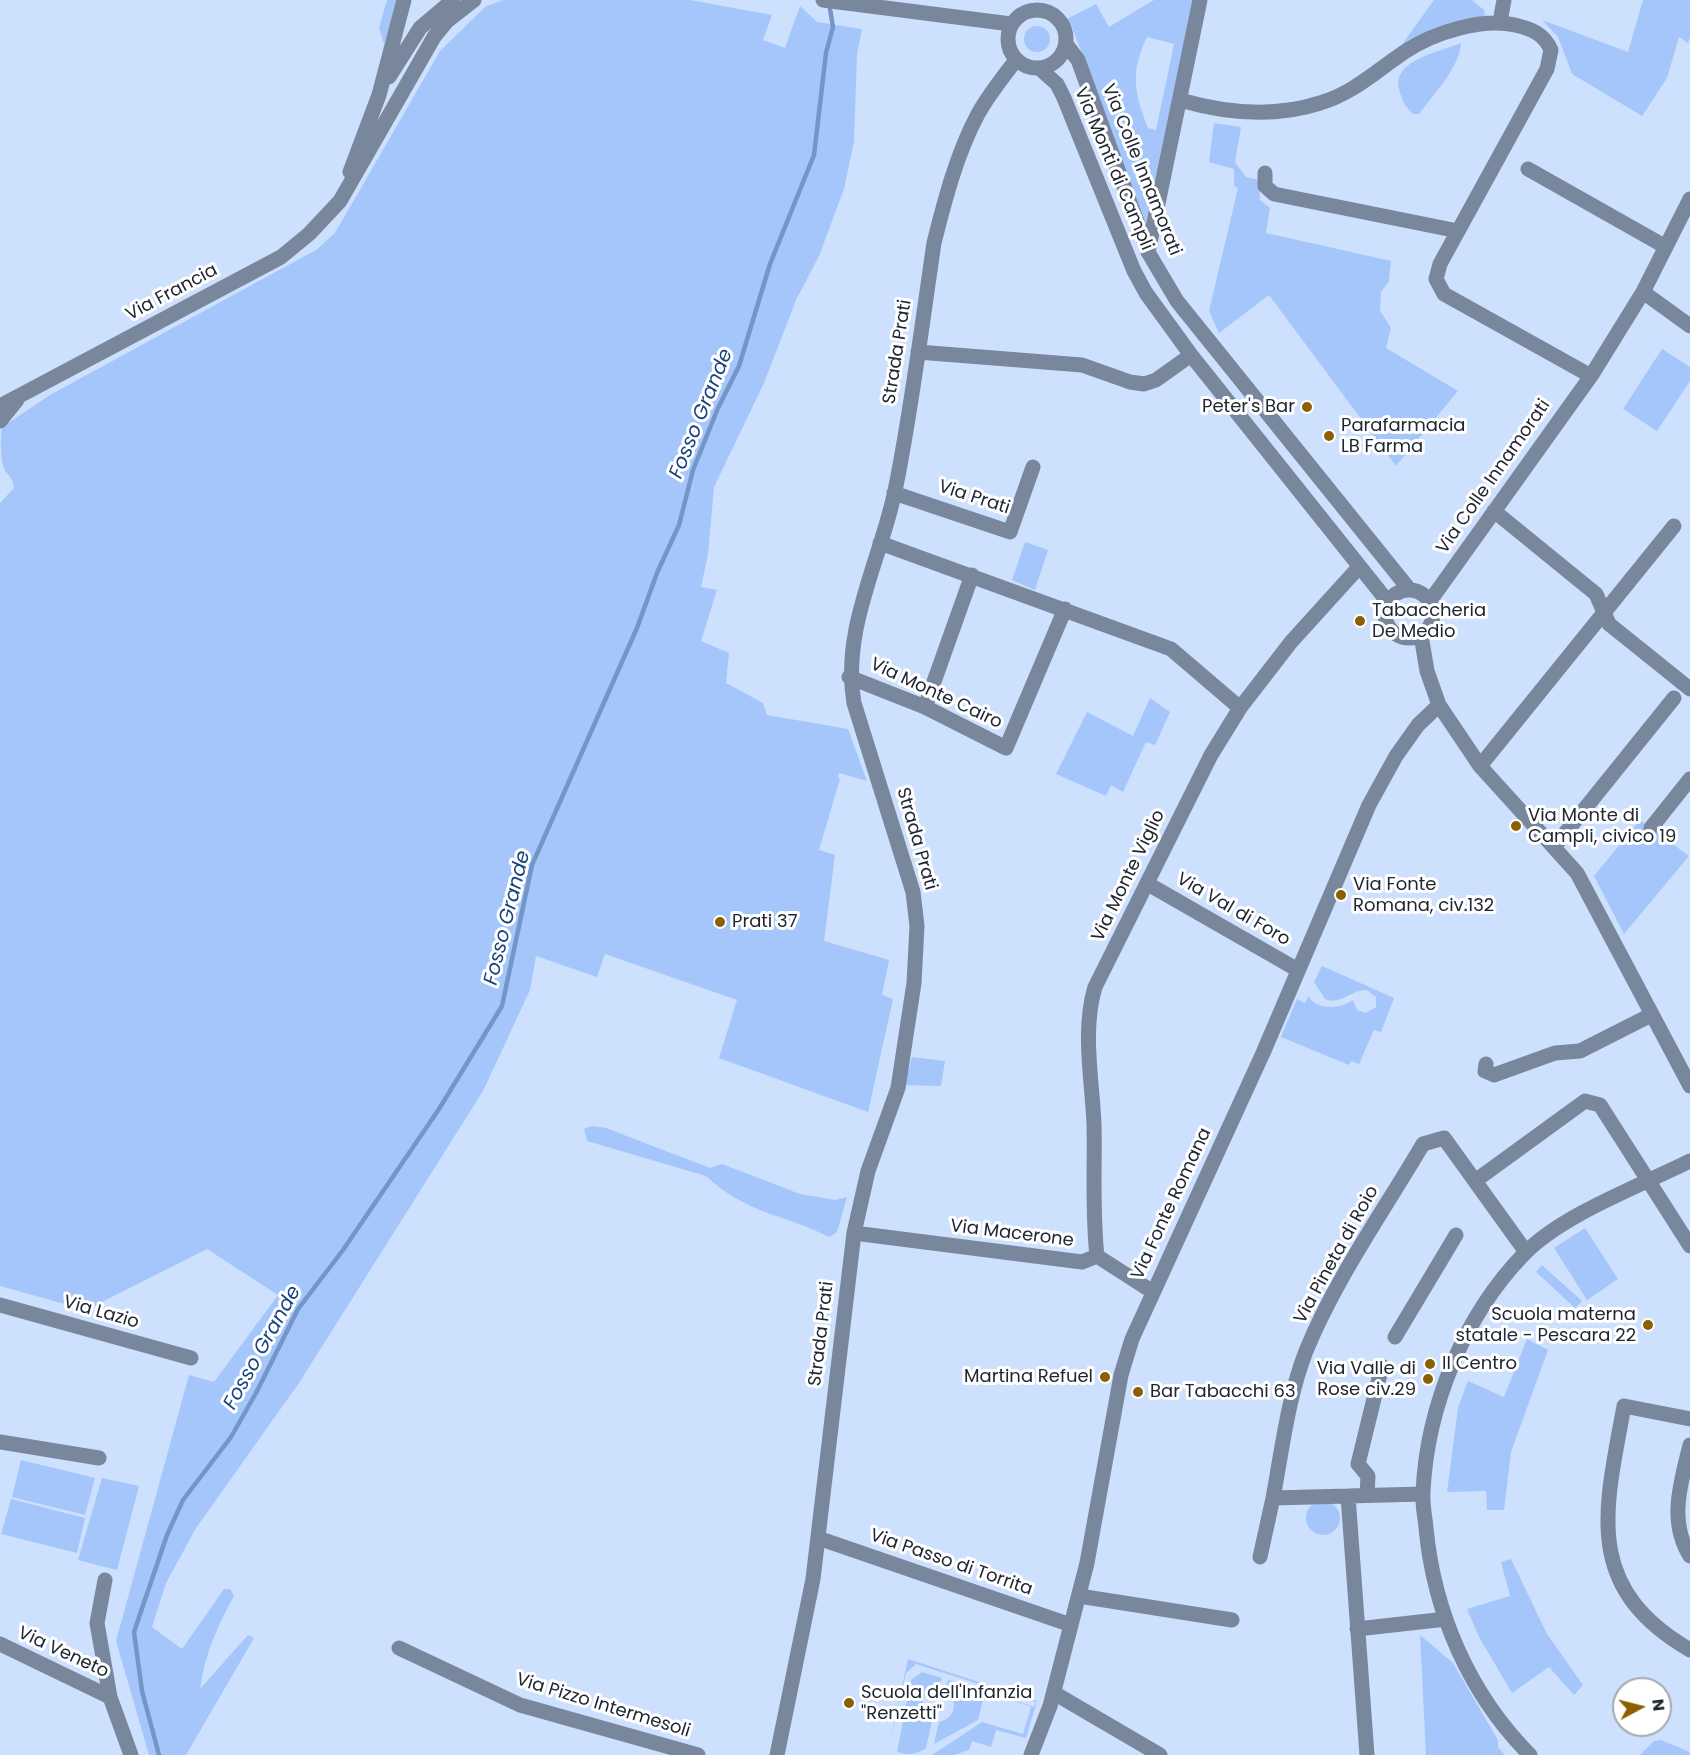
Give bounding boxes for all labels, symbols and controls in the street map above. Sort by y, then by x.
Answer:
street label: Via Colle Innamorati [1097,81,1185,259]
street label: Via Monti di Campli [1069,84,1157,254]
street label: Via Francia [123,260,221,326]
street label: Strada Prati [879,298,917,406]
water label: Fosso Grande [665,346,739,482]
place label: Peter's Bar [1202,396,1295,418]
street label: Via Colle Innamorati [1433,396,1555,558]
marker: Peter's Bar [1300,400,1314,414]
place label: Parafarmacia LB Farma [1341,415,1466,458]
marker: Parafarmacia LB Farma [1322,429,1336,443]
street label: Via Prati [936,476,1012,520]
place label: Tabaccheria De Medio [1372,600,1486,642]
marker: Tabaccheria De Medio [1353,614,1367,628]
street label: Via Monte Cairo [866,654,1006,734]
street label: Strada Prati [891,785,941,893]
place label: Via Monte di Campli, civico 19 [1528,805,1676,848]
street label: Via Monte Viglio [1088,807,1170,945]
marker: Via Monte di Campli, civico 19 [1509,819,1523,833]
water label: Fosso Grande [480,848,536,988]
street label: Via Val di Foro [1172,869,1294,951]
place label: Via Fonte Romana, civ.132 [1353,874,1494,916]
marker: Via Fonte Romana, civ.132 [1334,888,1348,902]
place label: Prati 37 [732,911,798,933]
marker: Prati 37 [713,915,727,929]
street label: Via Fonte Romana [1127,1125,1217,1283]
street label: Via Pineta di Roio [1290,1182,1384,1328]
street label: Via Macerone [949,1216,1075,1252]
street label: Strada Prati [805,1280,839,1388]
water label: Fosso Grande [219,1282,307,1414]
street label: Via Lazio [61,1292,141,1334]
place label: Scuola materna statale - Pescara 22 [1456,1304,1636,1346]
marker: Scuola materna statale - Pescara 22 [1641,1318,1655,1332]
place label: Il Centro [1442,1353,1517,1375]
marker: Il Centro [1423,1357,1437,1371]
place label: Via Valle di Rose civ.29 [1317,1358,1416,1400]
place label: Martina Refuel [964,1366,1093,1388]
marker: Martina Refuel [1098,1370,1112,1384]
marker: Via Valle di Rose civ.29 [1421,1372,1435,1386]
place label: Bar Tabacchi 63 [1150,1381,1296,1403]
marker: Bar Tabacchi 63 [1131,1385,1145,1399]
street label: Via Passo di Torrita [867,1525,1035,1601]
street label: Via Veneto [14,1623,112,1683]
street label: Via Pizzo Intermesoli [513,1669,693,1743]
north arrow [1612,1677,1672,1737]
place label: Scuola dell'Infanzia "Renzetti" [861,1682,1032,1724]
marker: Scuola dell'Infanzia "Renzetti" [842,1696,856,1710]
text: N [1646,1698,1671,1712]

